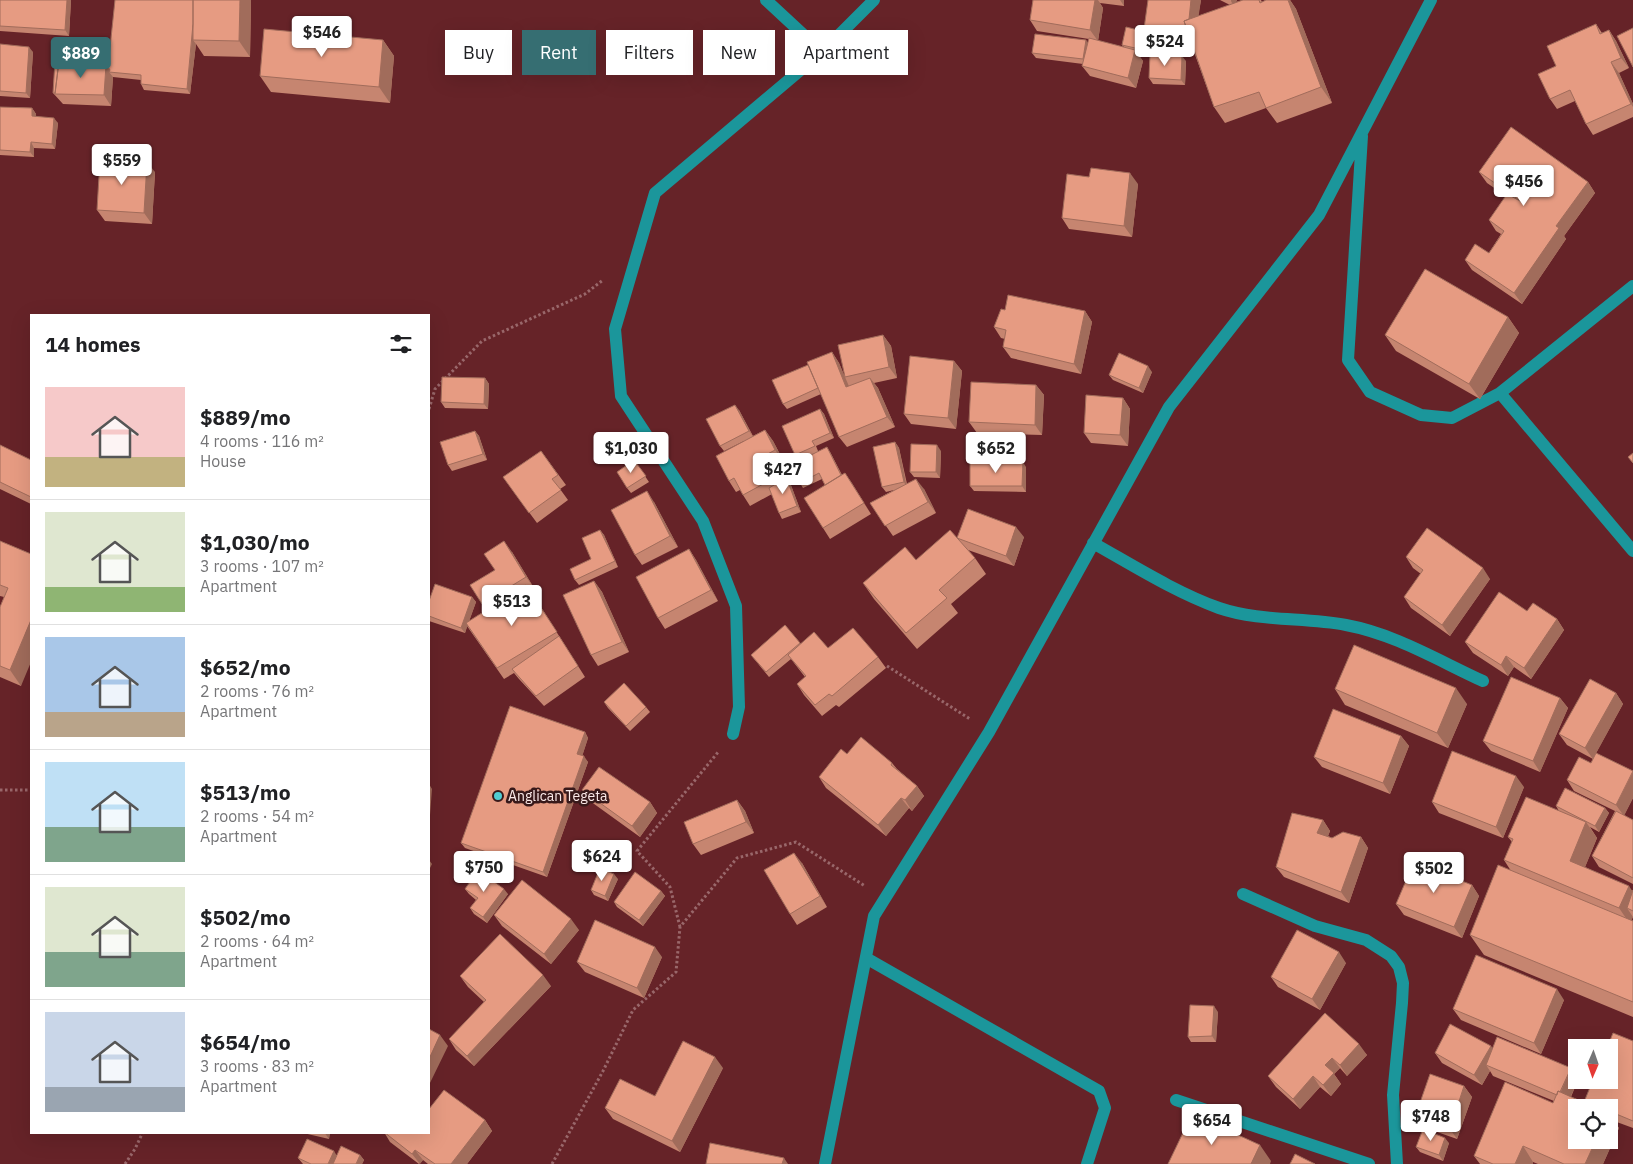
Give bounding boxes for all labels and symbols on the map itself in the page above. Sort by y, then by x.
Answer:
pin: $546 [292,15,352,58]
pin: $524 [1135,24,1195,67]
pin: $889 [51,36,111,79]
pin: $559 [92,144,152,186]
pin: $456 [1494,164,1554,207]
pin: $1,030 [590,432,672,474]
pin: $652 [966,432,1026,474]
pin: $427 [753,452,813,495]
pin: $513 [482,584,542,627]
place label: Anglican Tegeta [508,787,608,805]
marker: Anglican Tegeta [492,790,504,802]
pin: $624 [572,840,632,882]
pin: $750 [454,850,514,893]
pin: $502 [1404,852,1464,894]
north arrow [1568,1039,1618,1089]
pin: $748 [1401,1100,1461,1142]
pin: $654 [1182,1104,1242,1146]

